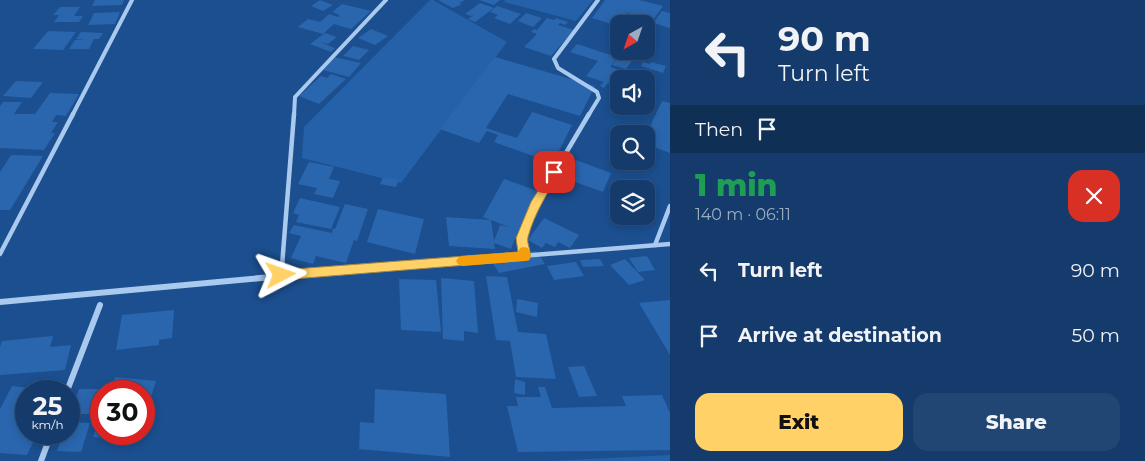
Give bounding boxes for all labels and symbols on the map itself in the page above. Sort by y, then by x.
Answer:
north arrow [610,15,655,60]
pin [533,151,575,193]
position arrow [254,248,306,300]
speed limit sign: 30 [90,380,155,445]

